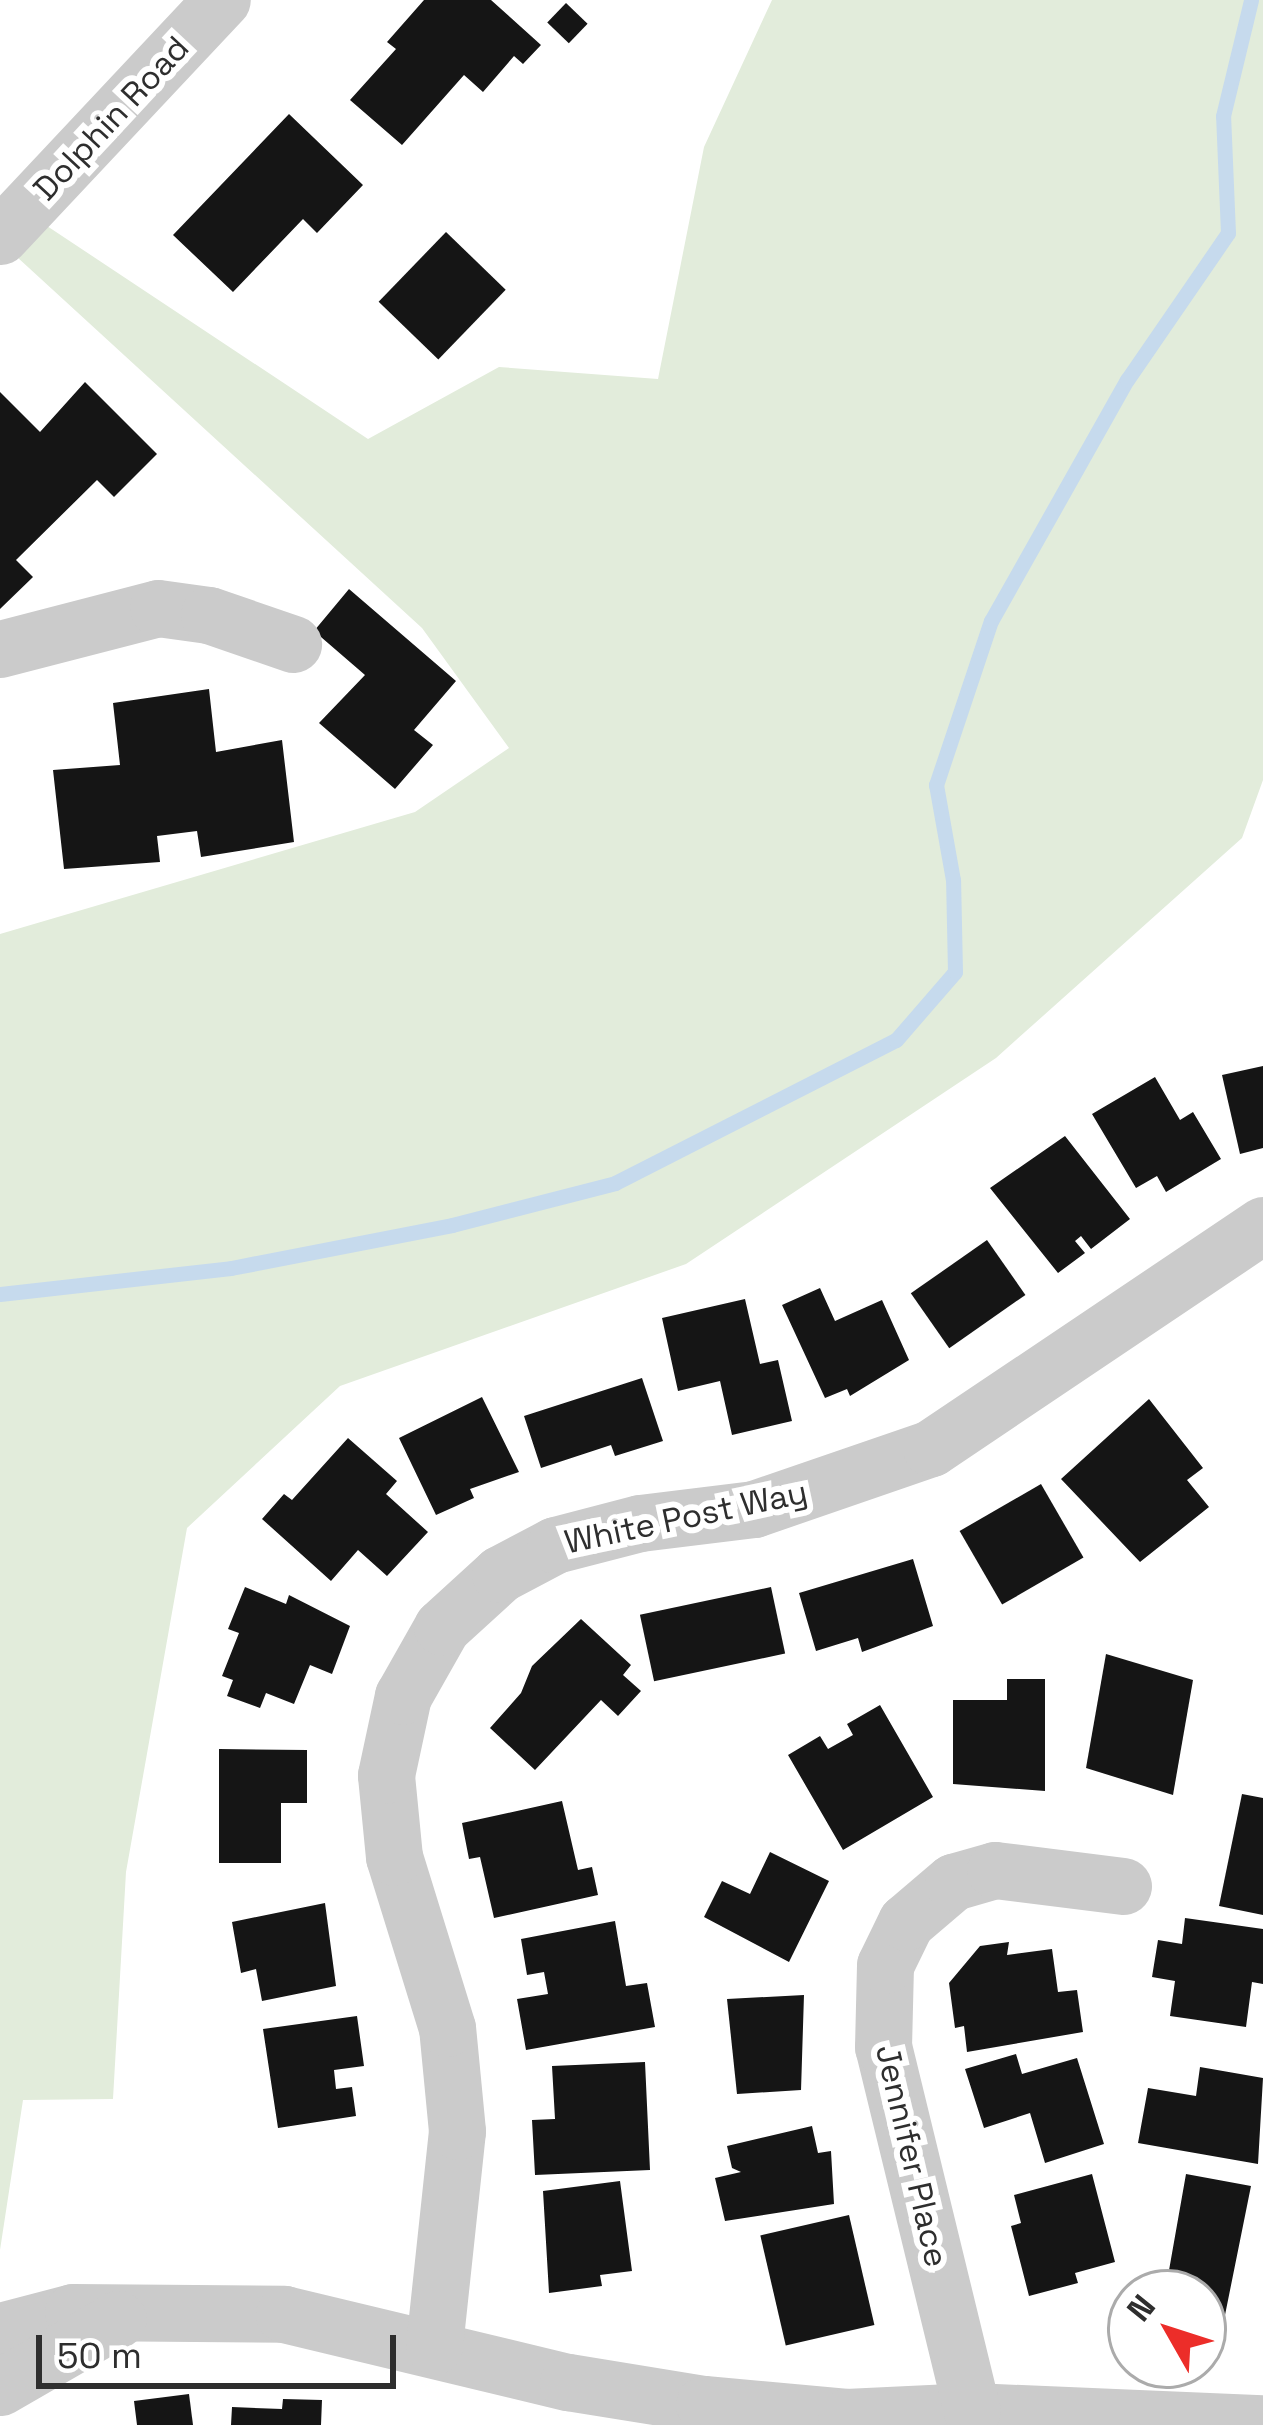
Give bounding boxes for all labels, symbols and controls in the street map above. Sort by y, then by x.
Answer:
street label: Dolphin Road [26,29,198,209]
street label: White Post Way [561,1473,811,1563]
street label: Jennifer Place [866,2041,956,2271]
north arrow [1107,2269,1227,2389]
text: N [1118,2286,1165,2330]
scale bar [42,2311,402,2385]
text: 50 m [57,2333,142,2379]

